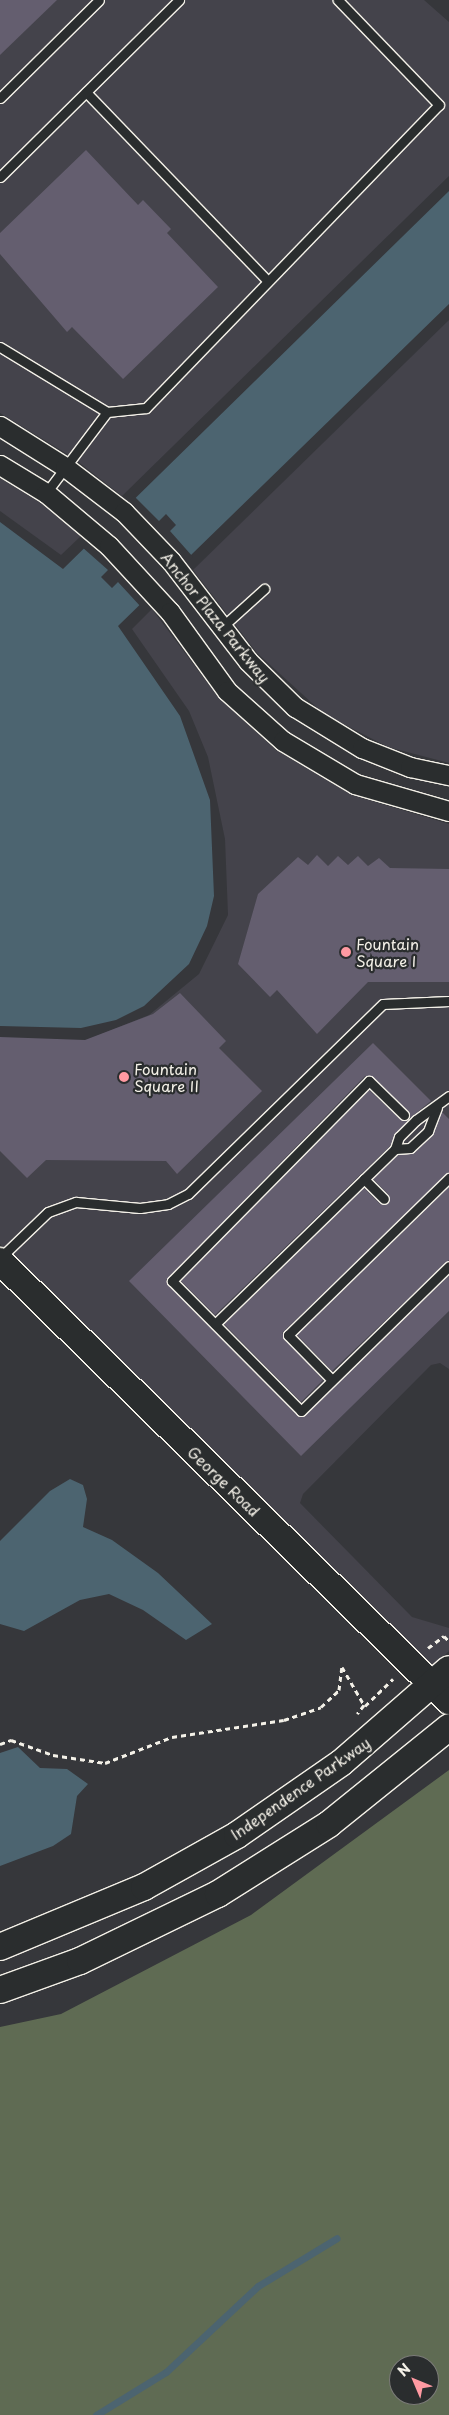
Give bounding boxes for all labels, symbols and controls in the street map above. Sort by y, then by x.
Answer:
street label: Anchor Plaza Parkway [157,547,275,687]
place label: Fountain Square I [356,934,419,969]
marker: Fountain Square I [340,946,352,958]
place label: Fountain Square II [134,1059,199,1094]
marker: Fountain Square II [118,1071,130,1083]
street label: George Road [184,1442,264,1520]
street label: Independence Parkway [226,1733,374,1843]
north arrow [389,2355,439,2405]
text: N [392,2358,415,2381]

